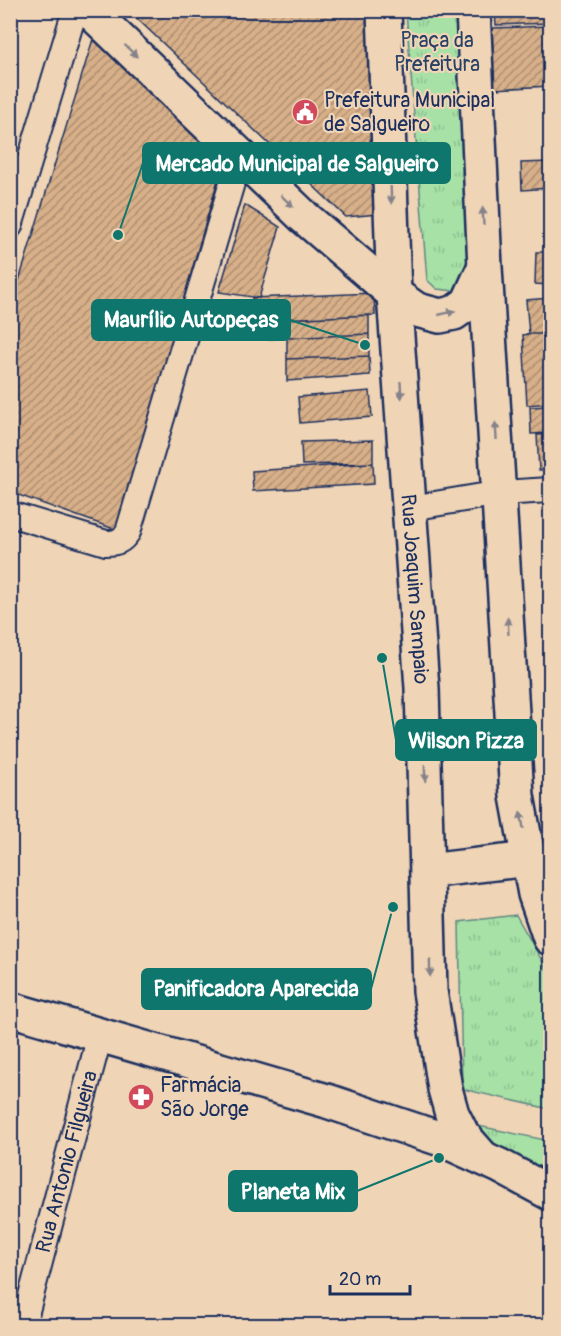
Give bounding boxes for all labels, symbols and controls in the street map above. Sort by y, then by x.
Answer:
park label: Praça da Prefeitura [394,27,480,78]
one-way arrow [123,44,138,57]
place label: Prefeitura Municipal de Salgueiro [324,87,495,138]
public building icon: Prefeitura Municipal de Salgueiro [290,97,320,127]
callout: Mercado Municipal de Salgueiro [143,143,450,183]
text: Mercado Municipal de Salgueiro [156,150,439,178]
one-way arrow [386,185,395,204]
one-way arrow [279,194,294,208]
one-way arrow [478,206,487,225]
callout: Maurílio Autopeças [92,300,290,340]
text: Maurílio Autopeças [104,306,278,334]
one-way arrow [438,308,457,317]
one-way arrow [396,380,406,399]
one-way arrow [491,422,500,441]
street label: Rua Joaquim Sampaio [394,493,435,685]
one-way arrow [503,617,512,636]
callout: Wilson Pizza [396,720,536,760]
text: Wilson Pizza [408,727,524,755]
one-way arrow [420,763,429,782]
one-way arrow [517,811,526,830]
one-way arrow [425,958,434,977]
callout: Panificadora Aparecida [142,969,371,1009]
text: Panificadora Aparecida [153,975,359,1003]
street label: Rua Antonio Filgueira [30,1068,104,1256]
place label: Farmácia São Jorge [160,1072,249,1123]
pharmacy icon: Farmácia São Jorge [126,1082,156,1112]
callout: Planeta Mix [229,1171,357,1211]
text: Planeta Mix [241,1178,345,1206]
scale bar [330,1258,410,1296]
text: 20 m [339,1268,381,1291]

